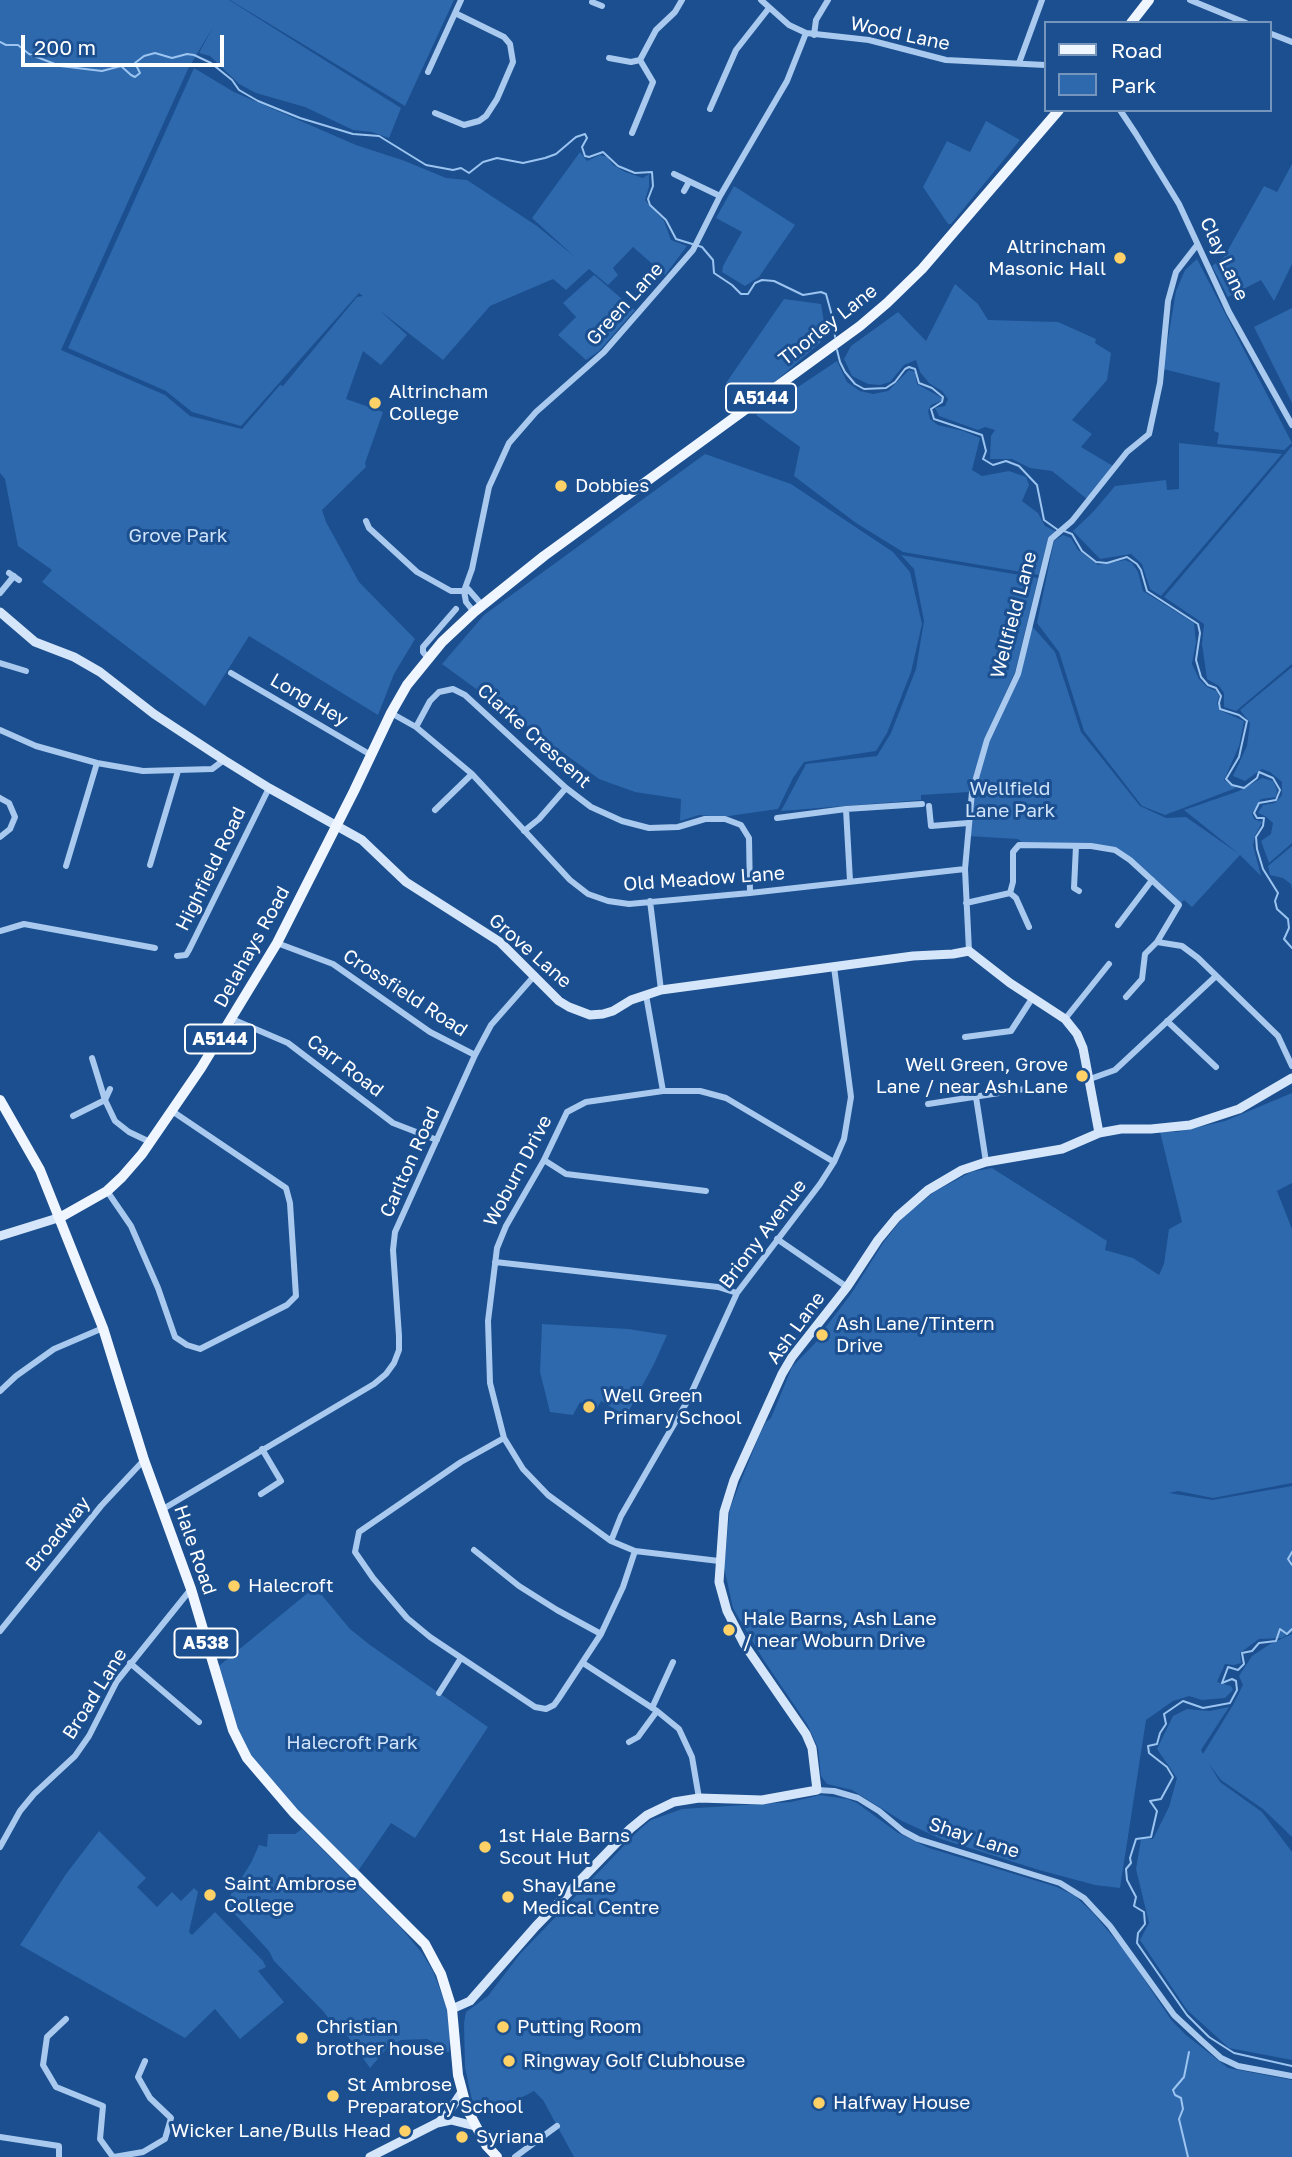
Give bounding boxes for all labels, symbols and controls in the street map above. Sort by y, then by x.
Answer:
street label: Wood Lane [848,12,952,56]
scale bar [24,21,228,65]
legend [1044,21,1271,112]
text: 200 m [34,34,96,60]
text: Road [1111,37,1162,63]
text: Park [1111,72,1156,98]
street label: Clay Lane [1195,214,1253,304]
place label: Altrincham Masonic Hall [988,236,1106,280]
marker: Altrincham Masonic Hall [1112,250,1128,266]
street label: Green Lane [582,258,668,350]
street label: Thorley Lane [774,279,882,371]
place label: Altrincham College [389,381,488,425]
road number: A5144 [726,384,796,412]
marker: Altrincham College [367,395,383,411]
place label: Dobbies [575,475,649,497]
marker: Dobbies [553,478,569,494]
park label: Grove Park [129,525,227,547]
street label: Wellfield Lane [986,549,1042,681]
street label: Long Hey [266,669,352,731]
street label: Clarke Crescent [473,679,595,793]
park label: Wellfield Lane Park [965,778,1055,822]
street label: Highfield Road [171,803,251,935]
street label: Old Meadow Lane [622,862,786,896]
street label: Delahays Road [209,882,295,1012]
street label: Grove Lane [484,909,576,993]
street label: Crossfield Road [339,944,471,1042]
road number: A5144 [185,1024,255,1054]
street label: Carr Road [302,1030,388,1102]
place label: Well Green, Grove Lane / near Ash Lane [876,1054,1068,1098]
marker: Well Green, Grove Lane / near Ash Lane [1074,1068,1090,1084]
street label: Carlton Road [375,1103,445,1221]
street label: Woburn Drive [479,1111,557,1231]
street label: Briony Avenue [715,1175,811,1293]
street label: Ash Lane [762,1287,830,1369]
place label: Ash Lane/Tintern Drive [836,1313,995,1357]
marker: Ash Lane/Tintern Drive [814,1327,830,1343]
place label: Well Green Primary School [603,1385,742,1429]
marker: Well Green Primary School [581,1399,597,1415]
street label: Broadway [21,1492,95,1576]
street label: Hale Road [169,1502,221,1598]
place label: Halecroft [248,1575,334,1597]
marker: Halecroft [226,1578,242,1594]
place label: Hale Barns, Ash Lane / near Woburn Drive [743,1608,937,1652]
marker: Hale Barns, Ash Lane / near Woburn Drive [721,1622,737,1638]
road number: A538 [174,1628,238,1658]
street label: Broad Lane [58,1644,132,1744]
park label: Halecroft Park [286,1732,418,1754]
street label: Shay Lane [926,1813,1022,1863]
place label: 1st Hale Barns Scout Hut [499,1825,630,1869]
marker: 1st Hale Barns Scout Hut [477,1839,493,1855]
place label: Saint Ambrose College [224,1873,357,1917]
place label: Shay Lane Medical Centre [522,1875,659,1919]
marker: Saint Ambrose College [202,1887,218,1903]
marker: Shay Lane Medical Centre [500,1889,516,1905]
place label: Christian brother house [316,2016,444,2060]
place label: Putting Room [517,2016,642,2038]
marker: Putting Room [495,2019,511,2035]
marker: Christian brother house [294,2030,310,2046]
place label: Ringway Golf Clubhouse [523,2050,745,2072]
marker: Ringway Golf Clubhouse [501,2053,517,2069]
place label: St Ambrose Preparatory School [347,2074,523,2118]
marker: St Ambrose Preparatory School [325,2088,341,2104]
place label: Halfway House [833,2092,970,2114]
marker: Halfway House [811,2095,827,2111]
place label: Wicker Lane/Bulls Head [171,2120,391,2142]
marker: Wicker Lane/Bulls Head [397,2123,413,2139]
place label: Syriana [476,2126,544,2148]
marker: Syriana [454,2129,470,2145]

